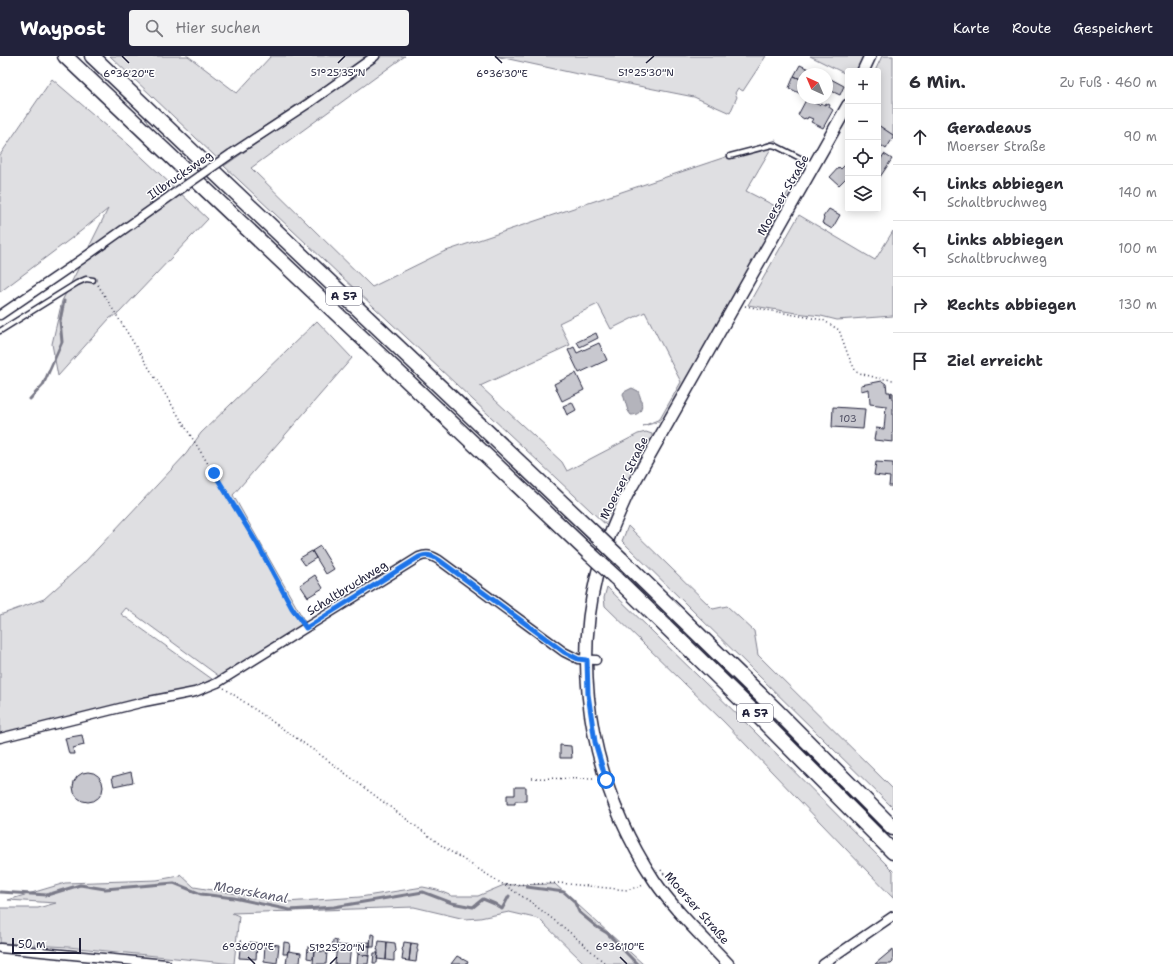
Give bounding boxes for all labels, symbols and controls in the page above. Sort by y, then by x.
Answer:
search box [129,10,409,46]
text: Waypost [20,16,105,41]
icon: search [143,17,165,39]
text: Hier suchen [175,18,260,38]
text: Karte [953,19,990,37]
text: Route [1012,19,1051,37]
text: Gespeichert [1073,19,1153,37]
text: 51°25'35"N [311,66,365,79]
text: 51°25'30"N [618,66,674,79]
text: 6°36'20"E [103,67,155,80]
text: 6°36'30"E [476,67,528,80]
north arrow [797,68,833,104]
map controls [845,68,881,212]
button: + [845,68,881,104]
text: 6 Min. [909,71,966,93]
text: Zu Fuß · 460 m [1060,74,1157,91]
button: − [845,104,881,140]
text: Geradeaus [947,118,1032,138]
icon: ahead [909,126,931,148]
text: 90 m [1123,128,1157,145]
text: Moerser Straße [947,138,1046,155]
button: locate [845,140,881,176]
street label: Illbrucksweg [144,147,216,203]
street label: Moerser Straße [753,151,813,238]
text: Links abbiegen [947,174,1063,194]
button: layers [845,176,881,212]
icon: left [909,182,931,204]
text: 140 m [1118,184,1157,201]
text: Schaltbruchweg [947,194,1047,211]
text: Links abbiegen [947,230,1063,250]
icon: left [909,238,931,260]
text: 100 m [1118,240,1157,257]
text: Schaltbruchweg [947,250,1047,267]
road number: A 57 [326,287,362,305]
icon: right [909,294,931,316]
text: Rechts abbiegen [947,295,1076,315]
text: 130 m [1119,296,1157,313]
icon: arrive [909,350,931,372]
text: Ziel erreicht [947,351,1043,371]
house number: 103 [839,412,857,425]
street label: Moerser Straße [596,434,652,522]
route end [205,464,223,482]
street label: Schaltbruchweg [304,557,390,619]
road number: A 57 [737,704,773,722]
route start [597,771,615,789]
street label: Moerser Straße [661,868,733,948]
water label: Moerskanal [213,877,289,907]
scale bar [12,936,81,955]
text: 50 m [18,937,46,952]
text: 6°36'00"E [222,940,274,953]
text: 6°36'10"E [595,940,645,953]
text: 51°25'20"N [309,941,365,954]

